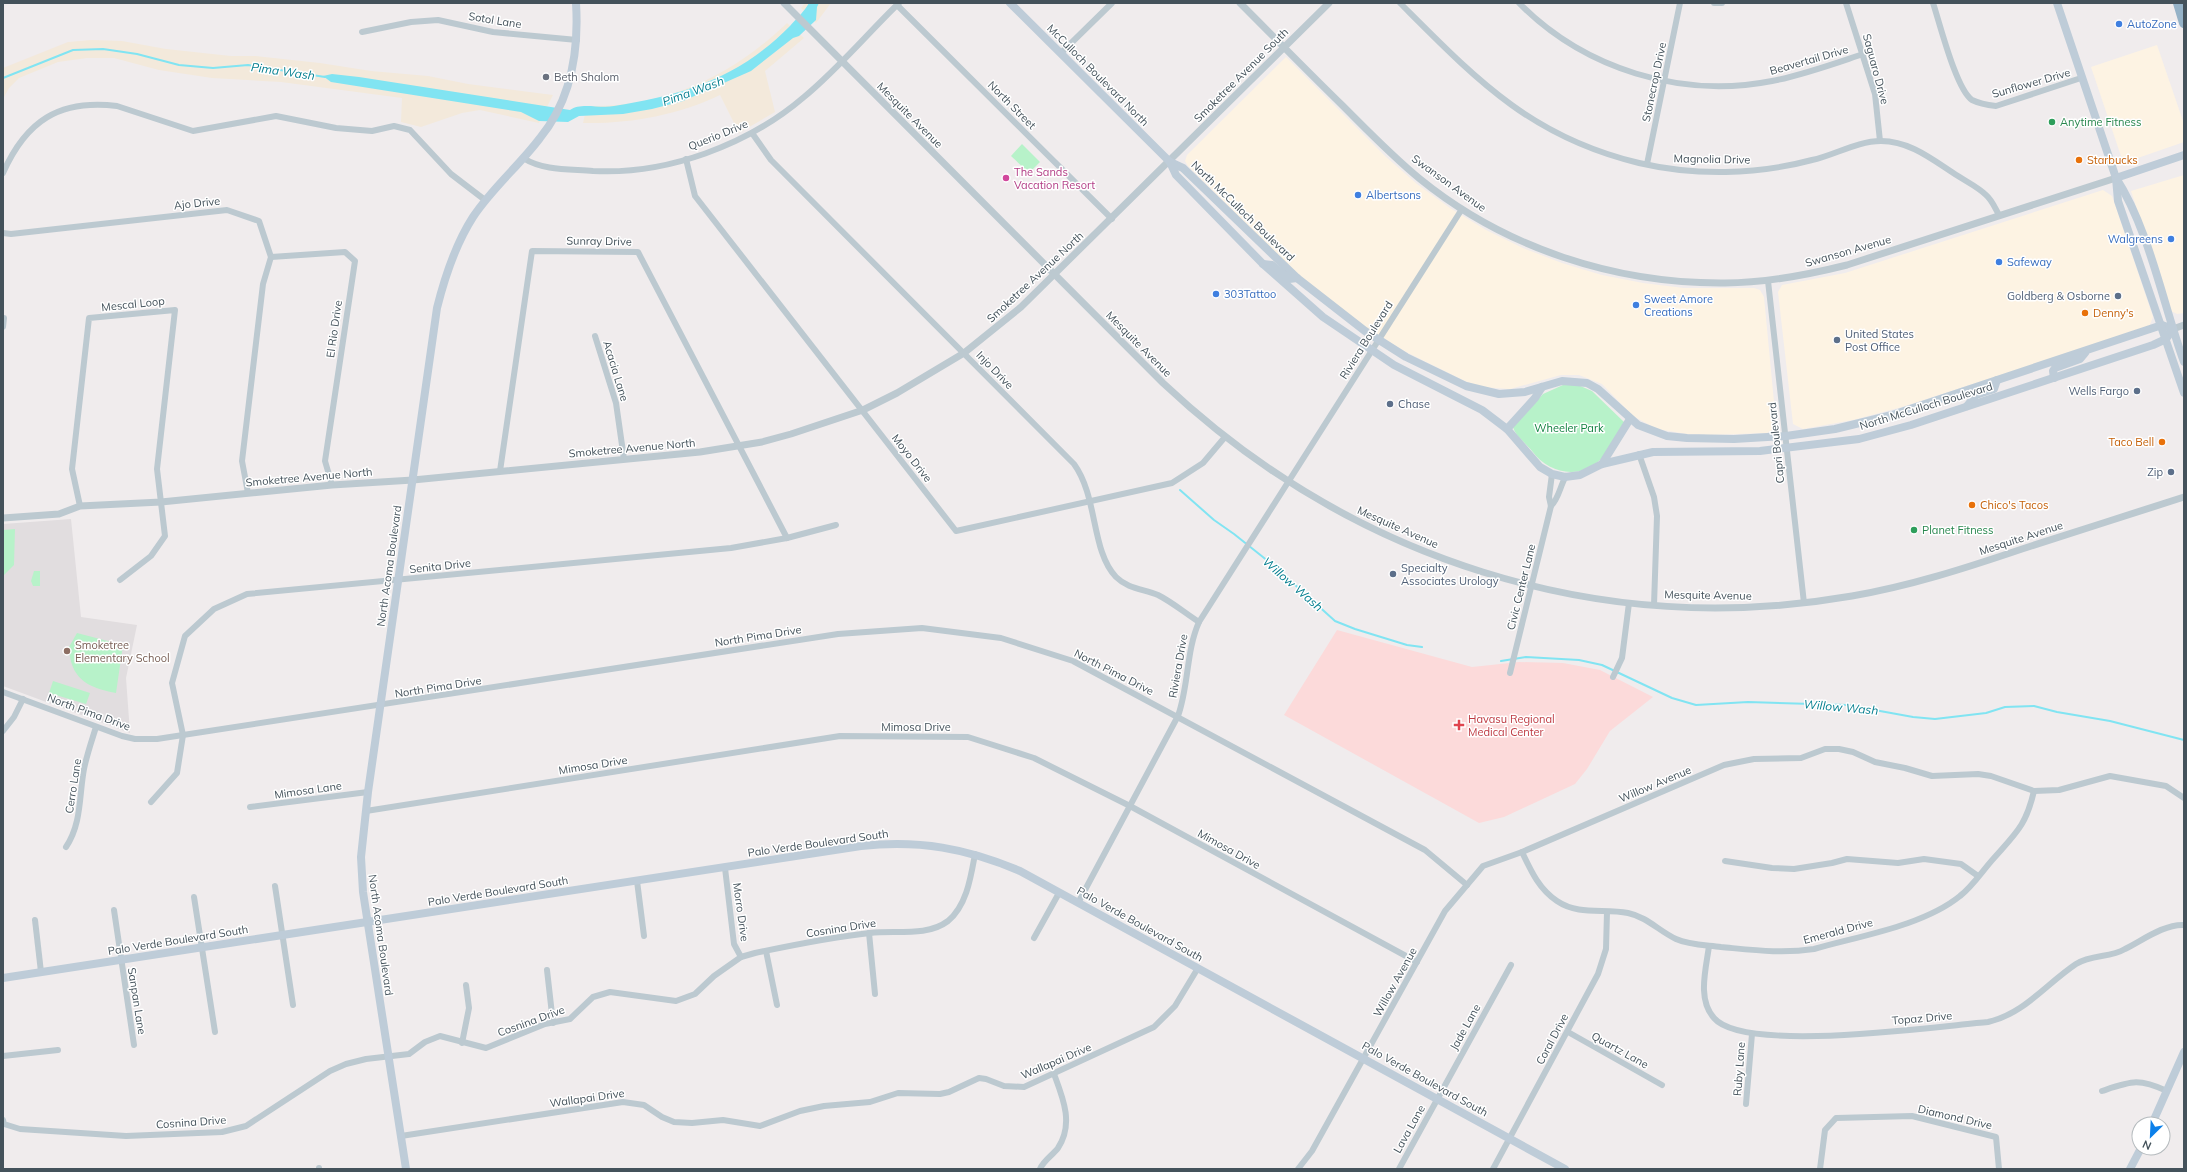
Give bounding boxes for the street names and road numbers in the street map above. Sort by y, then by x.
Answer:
street label: Sotol Lane [467,9,523,31]
street label: McCulloch Boulevard North [1044,21,1152,129]
street label: Smoketree Avenue South [1191,25,1291,125]
street label: Saguaro Drive [1860,32,1892,106]
street label: Stonecrop Drive [1639,41,1669,123]
street label: Beavertail Drive [1768,42,1850,78]
street label: Sunflower Drive [1990,65,2072,101]
street label: North Street [985,78,1039,132]
street label: Mesquite Avenue [874,79,946,151]
street label: Querio Drive [686,117,750,153]
street label: Swanson Avenue [1409,151,1489,215]
street label: Magnolia Drive [1674,151,1750,167]
street label: North McCulloch Boulevard [1188,158,1298,264]
street label: Ajo Drive [173,194,221,212]
street label: Smoketree Avenue North [984,229,1086,325]
street label: Swanson Avenue [1803,232,1893,270]
street label: Sunray Drive [566,233,632,249]
street label: Mescal Loop [101,294,166,314]
street label: Riviera Boulevard [1336,298,1396,382]
street label: El Rio Drive [323,299,345,359]
street label: Mesquite Avenue [1103,308,1175,380]
street label: Acacia Lane [600,339,632,403]
street label: Injo Drive [973,348,1017,392]
street label: North McCulloch Boulevard [1858,379,1994,433]
street label: Capri Boulevard [1765,402,1787,484]
street label: Moyo Drive [889,431,935,485]
street label: Smoketree Avenue North [568,435,696,461]
street label: Smoketree Avenue North [245,464,373,490]
street label: Mesquite Avenue [1355,503,1441,551]
street label: North Acoma Boulevard [374,505,404,627]
street label: Mesquite Avenue [1977,518,2065,558]
street label: Civic Center Lane [1504,543,1538,631]
street label: Senita Drive [409,556,471,576]
street label: Mesquite Avenue [1664,587,1752,603]
street label: North Pima Drive [714,622,802,650]
street label: Riviera Drive [1165,633,1191,699]
street label: North Pima Drive [1072,646,1156,698]
street label: North Pima Drive [394,673,482,701]
street label: North Pima Drive [46,690,132,734]
street label: Mimosa Drive [881,720,951,734]
street label: Mimosa Drive [558,753,628,777]
street label: Cerro Lane [62,758,84,814]
street label: Willow Avenue [1617,763,1693,805]
street label: Mimosa Lane [273,778,343,802]
street label: Palo Verde Boulevard South [747,826,889,860]
street label: Mimosa Drive [1195,826,1263,872]
street label: Palo Verde Boulevard South [427,873,569,909]
street label: North Acoma Boulevard [366,874,396,996]
street label: Morro Drive [730,882,752,942]
street label: Palo Verde Boulevard South [1075,884,1205,964]
street label: Emerald Drive [1802,915,1874,947]
street label: Cosnina Drive [805,916,877,940]
street label: Palo Verde Boulevard South [107,922,249,958]
street label: Willow Avenue [1370,945,1420,1019]
street label: Sanpan Lane [125,967,149,1035]
street label: Jade Lane [1447,1001,1483,1053]
street label: Cosnina Drive [496,1002,566,1040]
street label: Topaz Drive [1891,1008,1953,1028]
street label: Coral Drive [1533,1011,1571,1067]
street label: Quartz Lane [1589,1029,1651,1071]
street label: Palo Verde Boulevard South [1360,1039,1490,1119]
street label: Wallapai Drive [1019,1040,1093,1082]
street label: Ruby Lane [1730,1041,1748,1097]
street label: Wallapai Drive [549,1086,625,1110]
street label: Diamond Drive [1916,1102,1994,1132]
street label: Lava Lane [1390,1103,1428,1155]
street label: Cosnina Drive [155,1113,227,1131]

